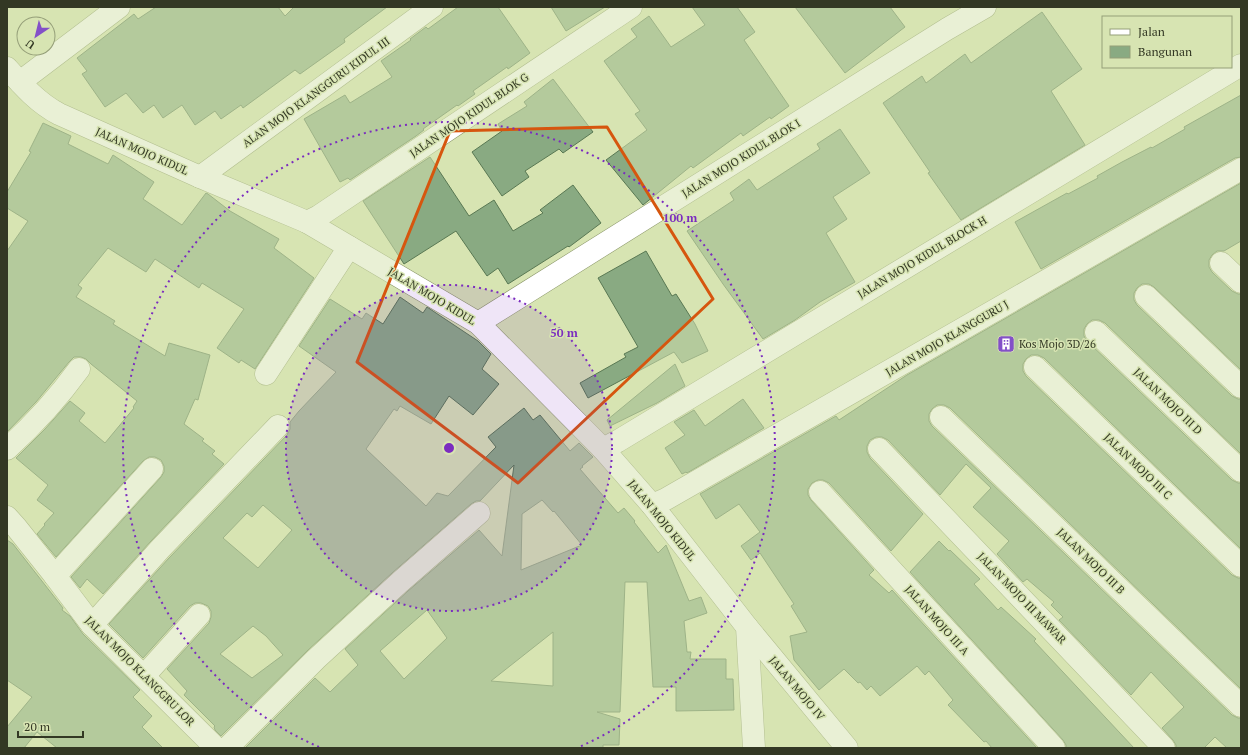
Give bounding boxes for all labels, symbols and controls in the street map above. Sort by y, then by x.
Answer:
north arrow [16,16,56,56]
legend [1102,16,1232,68]
text: Jalan [1138,24,1165,39]
street label: ALAN MOJO KLANGGURU KIDUL III [240,34,393,150]
text: U [23,36,38,52]
text: Bangunan [1138,44,1192,59]
street label: JALAN MOJO KIDUL BLOK G [407,70,532,160]
street label: JALAN MOJO KIDUL BLOK I [679,116,803,200]
street label: JALAN MOJO KIDUL [93,124,191,178]
text: 100 m [663,210,697,225]
street label: JALAN MOJO KIDUL BLOCK H [855,213,989,301]
street label: JALAN MOJO KIDUL [386,264,478,328]
street label: JALAN MOJO KLANGGURU J [883,297,1011,379]
text: 50 m [550,325,578,340]
building icon: Kos Mojo 3D/26 [996,334,1016,354]
place label: Kos Mojo 3D/26 [1019,337,1096,351]
street label: JALAN MOJO III D [1131,365,1205,437]
street label: JALAN MOJO III C [1101,430,1175,502]
centre of rings [442,441,456,455]
street label: JALAN MOJO KIDUL [625,477,699,563]
street label: JALAN MOJO III B [1054,525,1128,597]
street label: JALAN MOJO III MAWAR [975,549,1069,647]
street label: JALAN MOJO III A [902,582,972,658]
street label: JALAN MOJO KLANGGRU LOR [82,613,198,729]
street label: JALAN MOJO IV [766,653,828,723]
scale bar [18,713,83,739]
text: 20 m [24,719,51,734]

